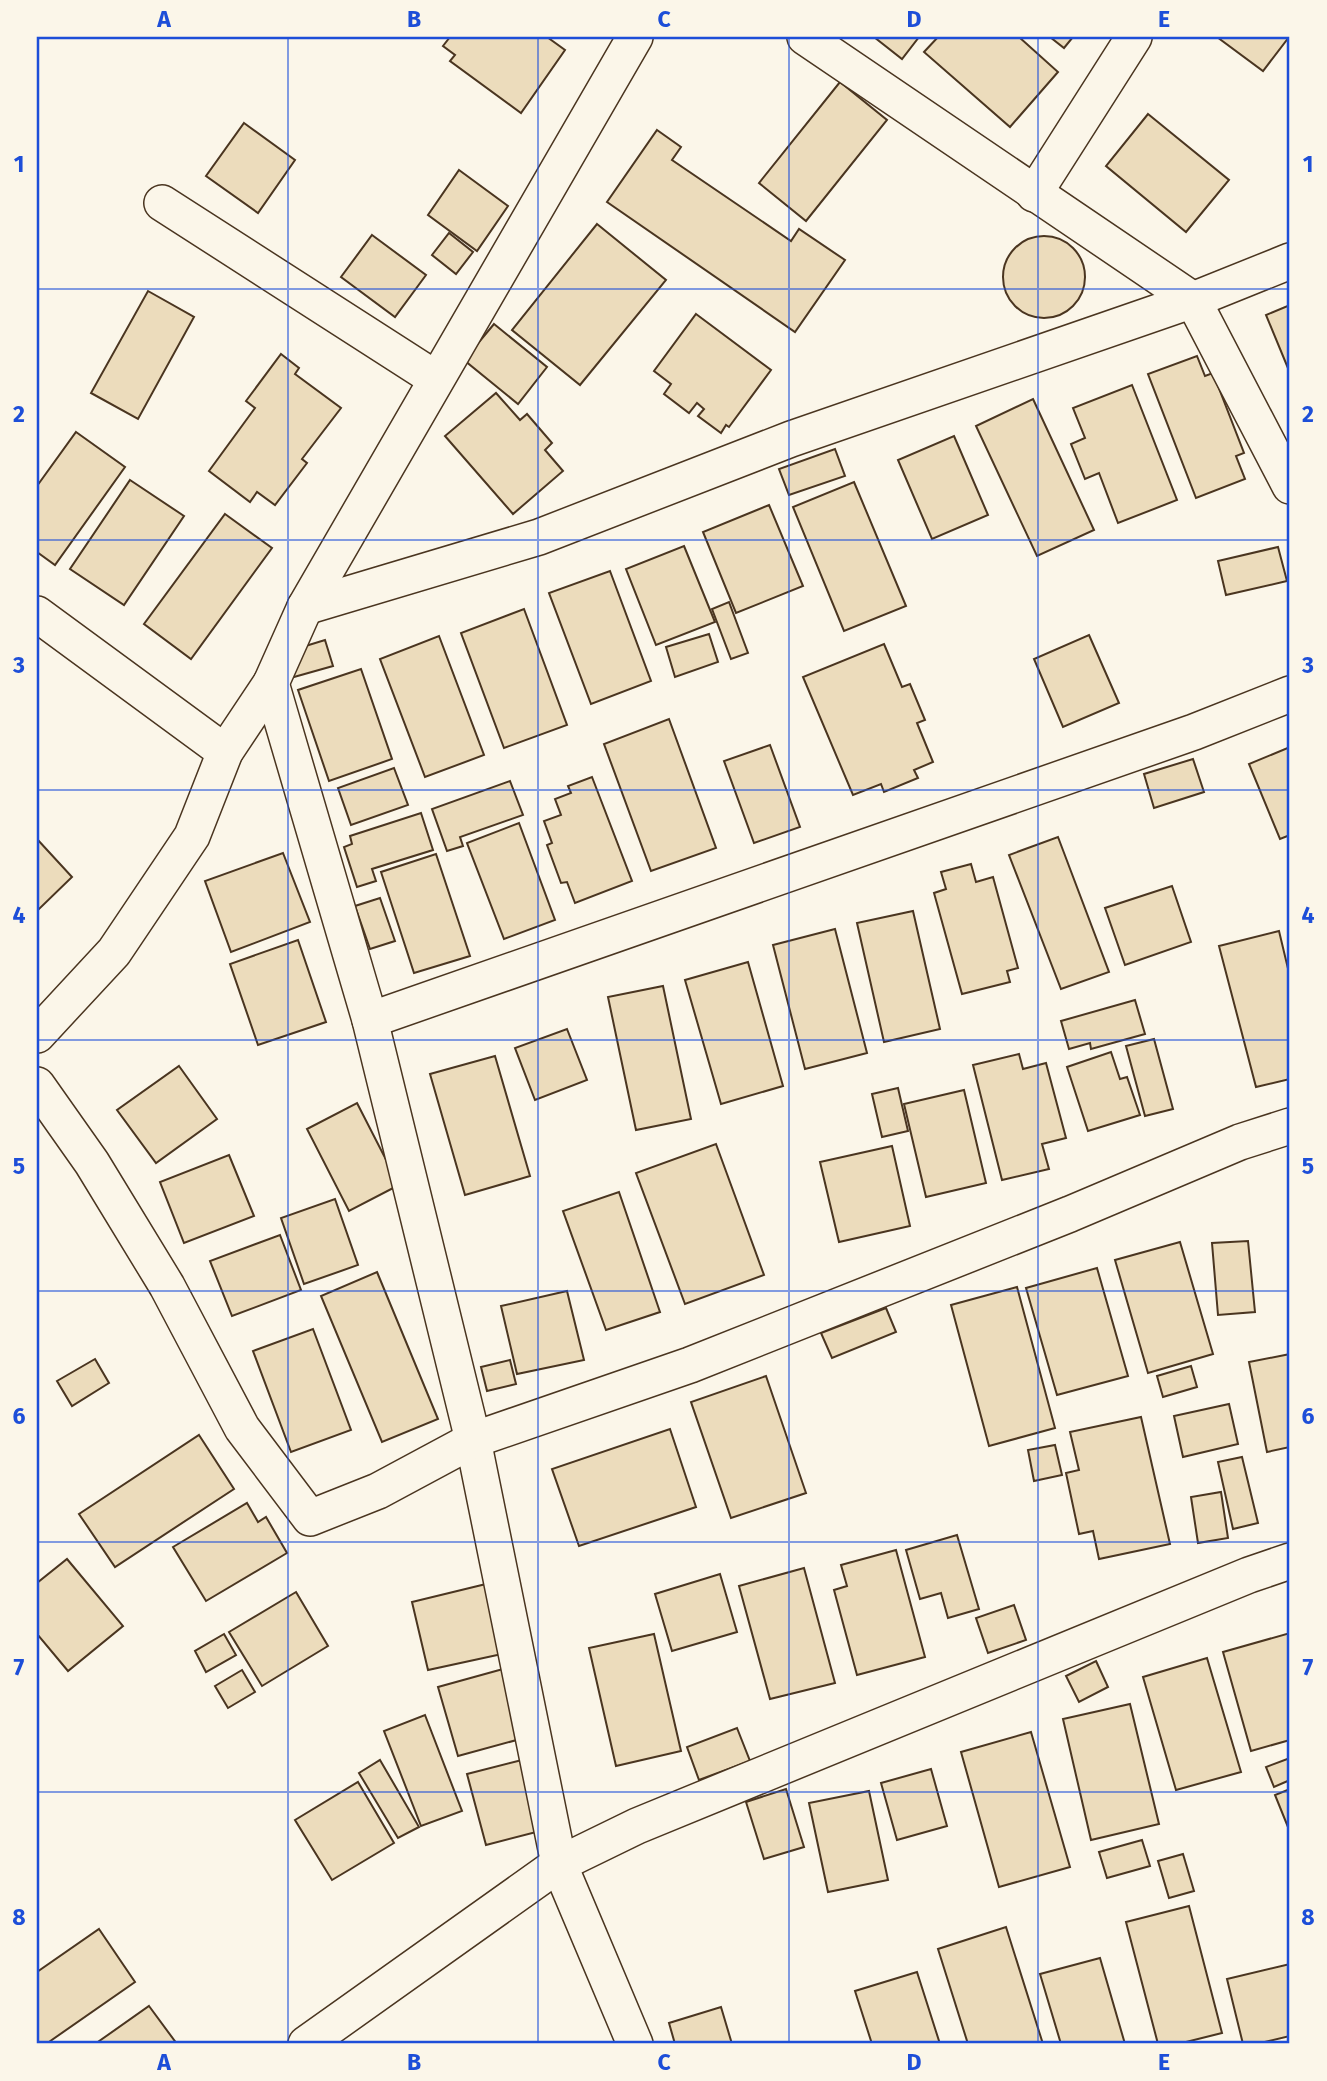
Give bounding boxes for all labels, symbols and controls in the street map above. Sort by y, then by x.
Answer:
text: A [156,5,171,33]
text: B [407,5,421,33]
text: C [657,5,671,33]
text: D [907,5,922,33]
text: E [1158,5,1170,33]
text: 1 [14,150,24,178]
text: 1 [1303,150,1313,178]
text: 2 [13,400,25,428]
text: 2 [1302,400,1314,428]
text: 3 [12,651,25,679]
text: 3 [1301,651,1314,679]
text: 4 [13,901,26,929]
text: 4 [1302,901,1315,929]
text: 5 [13,1152,25,1180]
text: 5 [1302,1152,1314,1180]
text: 6 [13,1402,26,1430]
text: 6 [1302,1402,1315,1430]
text: 7 [14,1653,25,1681]
text: 7 [1303,1653,1314,1681]
text: 8 [12,1903,26,1931]
text: 8 [1301,1903,1315,1931]
text: A [156,2048,171,2076]
text: B [407,2048,421,2076]
text: C [657,2048,671,2076]
text: D [907,2048,922,2076]
text: E [1158,2048,1170,2076]

